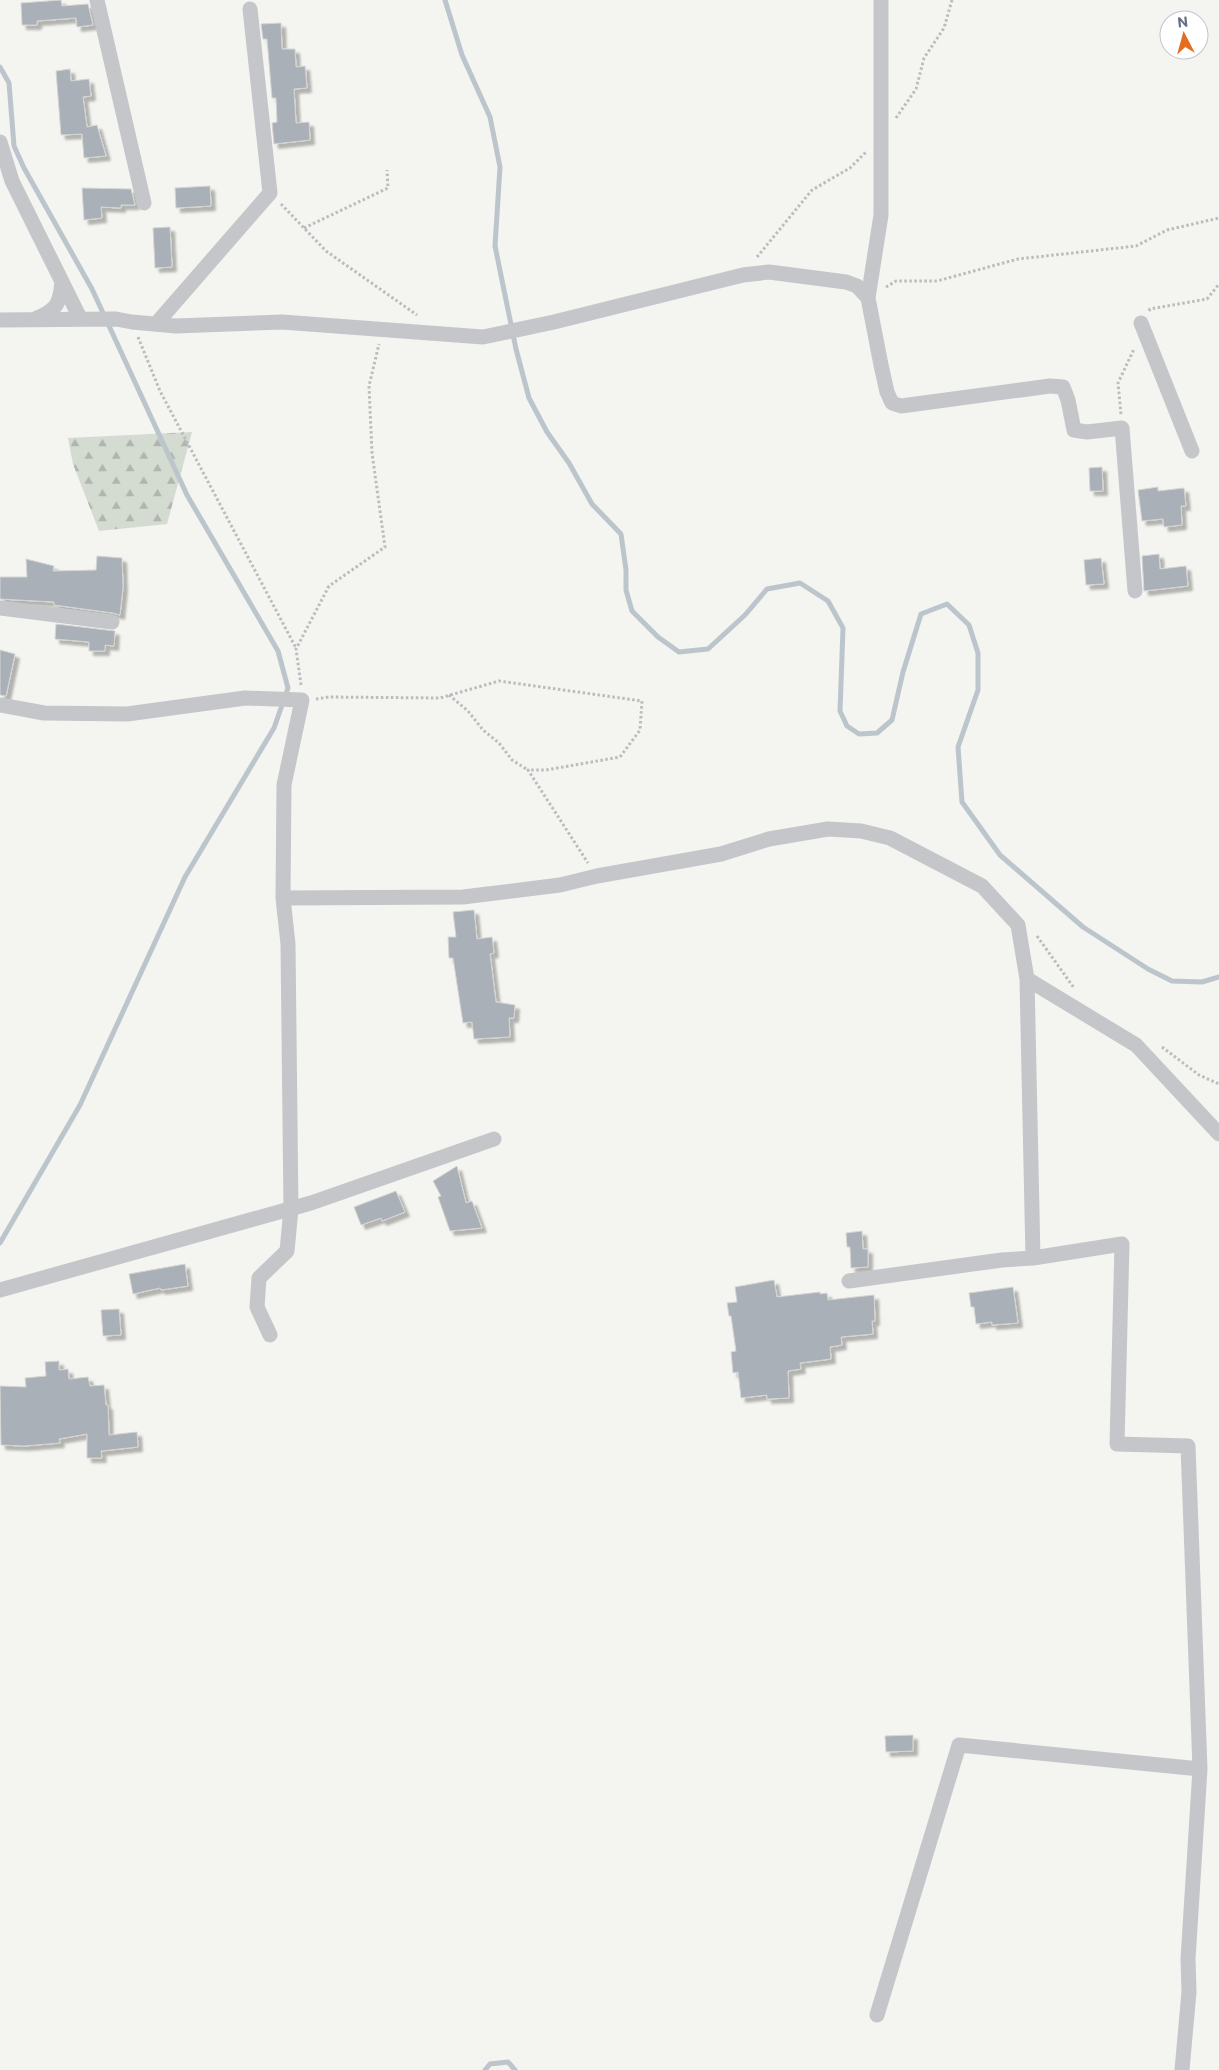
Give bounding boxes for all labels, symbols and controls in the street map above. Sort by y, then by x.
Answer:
north arrow [1159,10,1209,60]
text: N [1176,13,1189,31]

